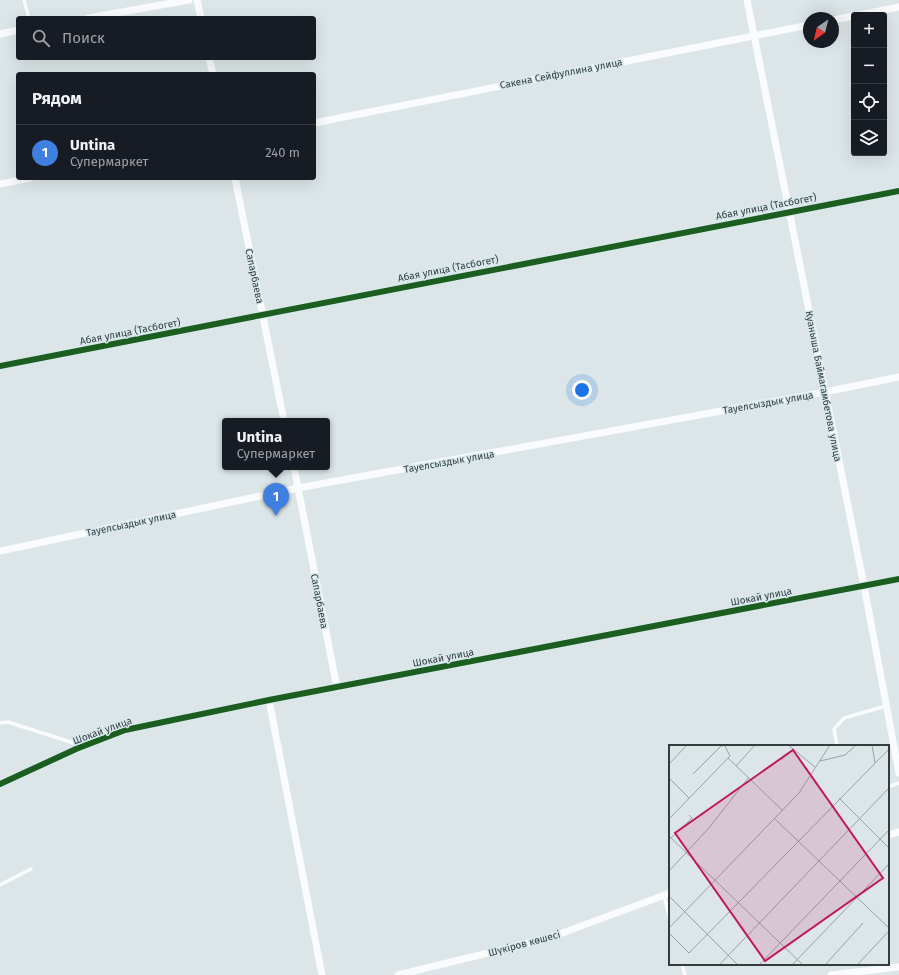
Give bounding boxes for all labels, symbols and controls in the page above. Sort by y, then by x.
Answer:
north arrow [803,12,839,48]
map controls [851,12,887,156]
button: + [851,12,887,48]
search box [16,16,316,60]
icon: search [30,27,52,49]
text: Поиск [62,29,105,47]
button: − [851,48,887,84]
street label: Сакена Сейфуллина улица [499,56,624,92]
button: locate [851,84,887,120]
text: Рядом [32,88,82,109]
button: layers [851,120,887,156]
text: Untina [70,136,115,154]
text: 1 [42,145,48,160]
text: 240 m [265,145,300,160]
text: Супермаркет [70,154,148,169]
street label: Абая улица (Тасбогет) [715,190,818,223]
street label: Сапарбаева [242,248,266,305]
street label: Абая улица (Тасбогет) [397,252,500,285]
street label: Куаныша Баймагамбетова улица [803,310,844,463]
street label: Абая улица (Тасбогет) [79,315,182,348]
your location [572,380,592,400]
street label: Тауелсыздык улица [722,389,814,417]
popup [222,418,330,470]
text: Untina [237,428,282,446]
text: Супермаркет [237,446,315,461]
street label: Тауелсыздык улица [403,448,495,476]
pin: 1 [263,483,289,516]
street label: Тауелсыздык улица [85,509,177,539]
street label: Сапарбаева [308,573,330,630]
street label: Шокай улица [730,585,793,609]
street label: Шокай улица [412,646,475,670]
street label: Шокай улица [71,715,134,747]
inset map [669,745,889,965]
street label: Шүкіров көшесі [487,928,562,959]

